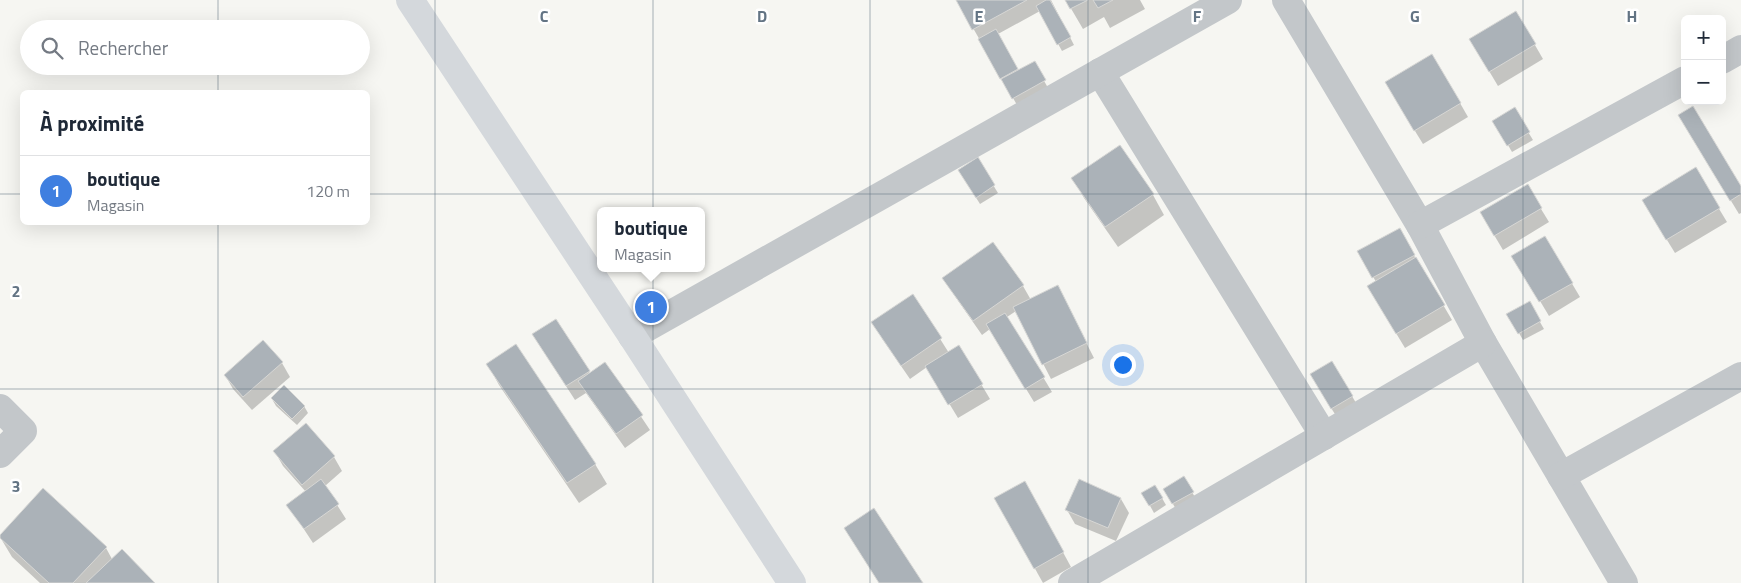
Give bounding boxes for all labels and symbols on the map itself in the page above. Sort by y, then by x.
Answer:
text: C [540,4,549,28]
text: D [757,4,767,28]
text: E [975,4,984,28]
text: F [1193,4,1202,28]
text: G [1410,4,1420,28]
text: H [1627,4,1637,28]
text: 2 [12,279,20,303]
pin: 1 [635,288,667,326]
your location [1110,352,1136,378]
text: 3 [12,474,20,498]

